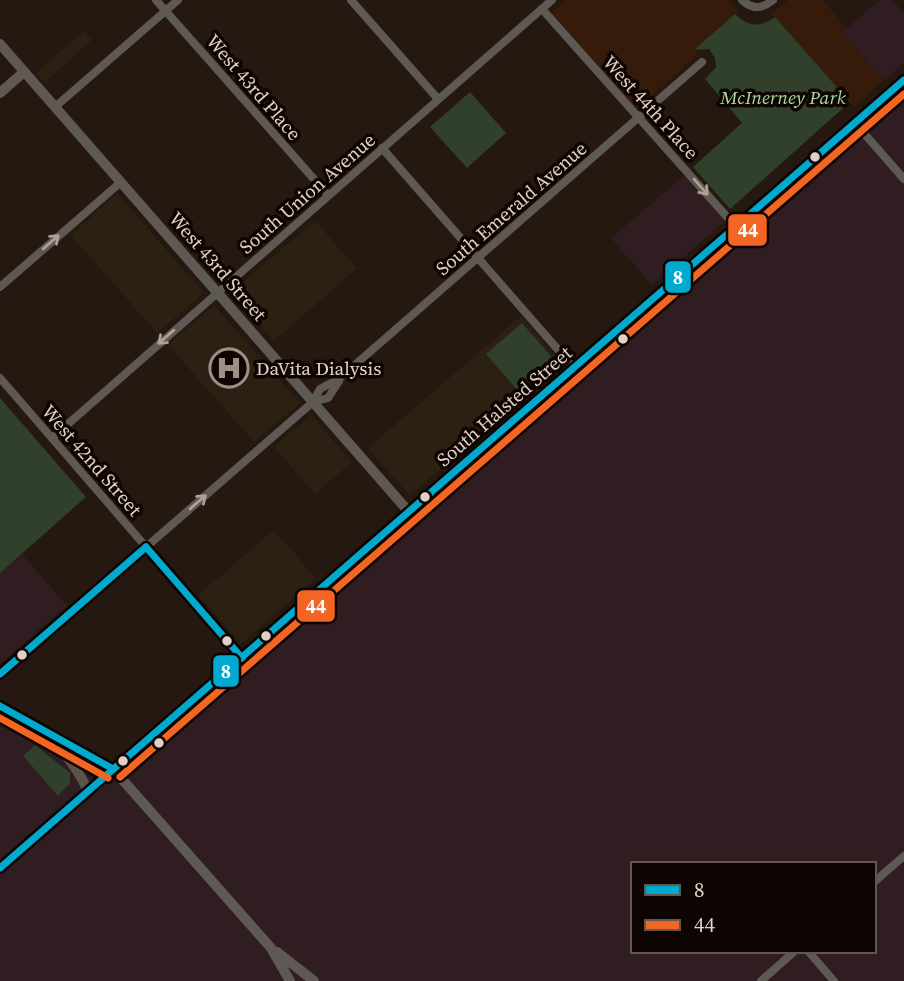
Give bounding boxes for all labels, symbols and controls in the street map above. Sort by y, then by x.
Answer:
street label: West 43rd Place [201,28,307,146]
street label: West 44th Place [597,49,705,165]
park label: McInerney Park [719,84,846,110]
street label: South Union Avenue [233,127,381,259]
street label: South Emerald Avenue [430,135,592,281]
unlabelled marker [808,150,822,164]
one-way arrow [693,178,709,196]
street label: West 43rd Street [163,206,273,327]
line badge: 44 [727,213,768,247]
text: 44 [738,217,758,243]
one-way arrow [42,234,60,250]
line badge: 8 [664,260,692,294]
text: 8 [673,264,683,290]
one-way arrow [157,329,175,345]
unlabelled marker [616,332,630,346]
street label: South Halsted Street [431,339,578,472]
hospital icon: DaVita Dialysis [208,347,250,389]
place label: DaVita Dialysis [256,355,381,381]
street label: West 42nd Street [36,399,148,522]
unlabelled marker [418,490,432,504]
one-way arrow [188,494,206,510]
line badge: 44 [296,589,336,623]
text: 44 [306,593,326,619]
unlabelled marker [259,629,273,643]
unlabelled marker [220,634,234,648]
unlabelled marker [15,648,29,662]
line badge: 8 [212,654,240,688]
text: 8 [221,658,231,684]
unlabelled marker [152,736,166,750]
unlabelled marker [116,754,130,768]
legend [631,862,876,953]
text: 8 [694,875,705,904]
text: 44 [694,910,715,939]

